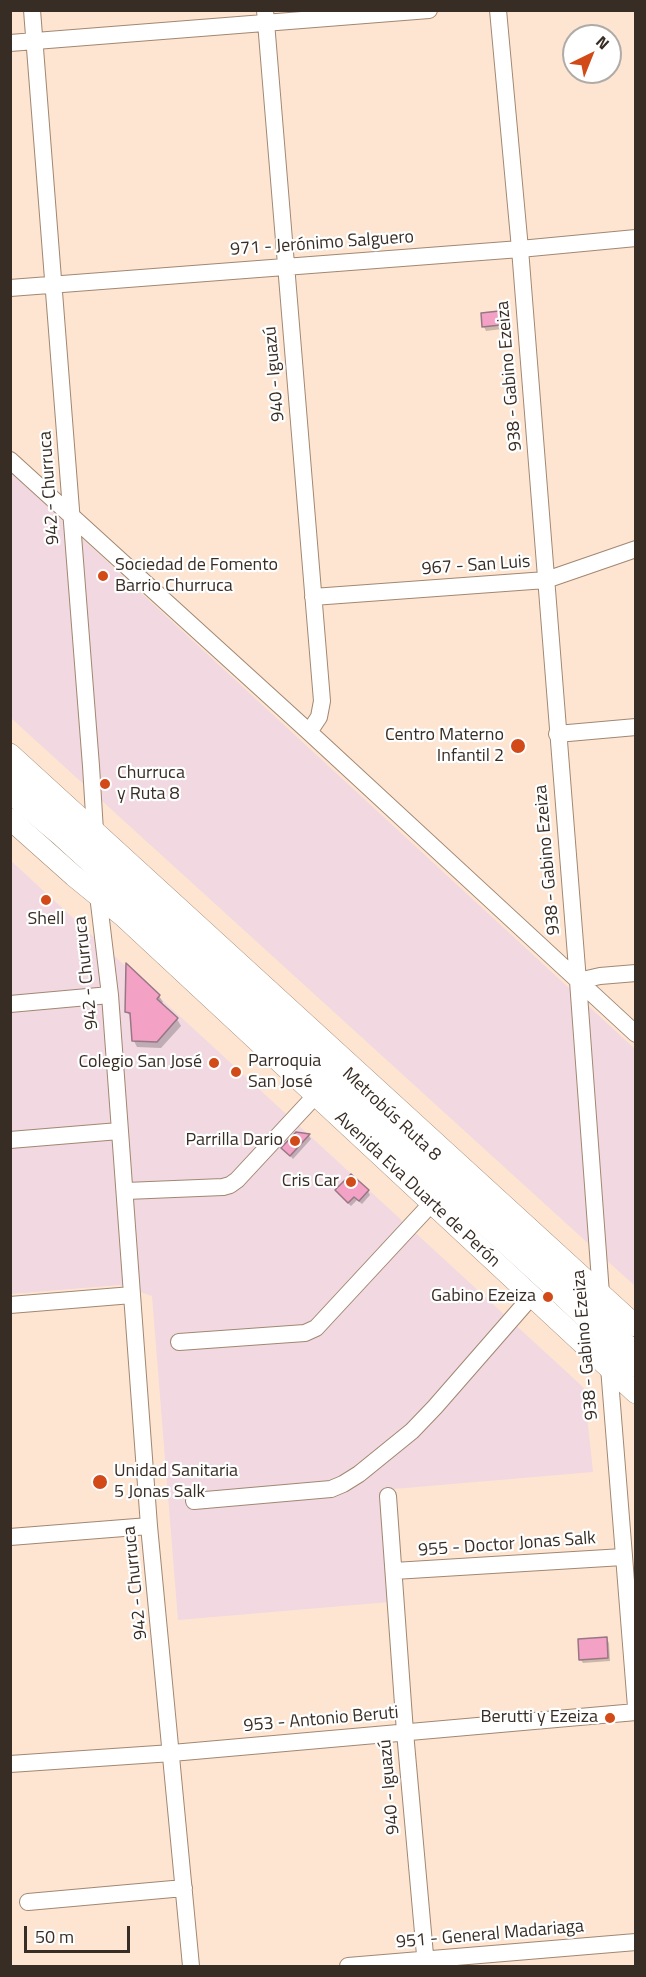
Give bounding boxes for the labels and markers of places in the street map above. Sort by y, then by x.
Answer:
place label: Sociedad de Fomento Barrio Churruca [115,555,278,598]
marker: Sociedad de Fomento Barrio Churruca [96,569,110,583]
place label: Centro Materno Infantil 2 [385,725,504,768]
marker: Centro Materno Infantil 2 [509,737,527,755]
place label: Churruca y Ruta 8 [117,763,185,806]
marker: Churruca y Ruta 8 [98,777,112,791]
marker: Shell [39,893,53,907]
place label: Shell [28,909,64,931]
place label: Parroquia San José [248,1051,321,1094]
place label: Colegio San José [79,1052,202,1074]
marker: Colegio San José [207,1056,221,1070]
marker: Parroquia San José [229,1065,243,1079]
place label: Parrilla Dario [185,1130,283,1152]
marker: Parrilla Dario [288,1134,302,1148]
place label: Cris Car [282,1171,339,1193]
marker: Cris Car [344,1175,358,1189]
place label: Gabino Ezeiza [431,1286,536,1308]
marker: Gabino Ezeiza [541,1290,555,1304]
place label: Unidad Sanitaria 5 Jonas Salk [114,1461,238,1504]
marker: Unidad Sanitaria 5 Jonas Salk [91,1473,109,1491]
place label: Berutti y Ezeiza [481,1707,598,1729]
marker: Berutti y Ezeiza [603,1711,617,1725]

